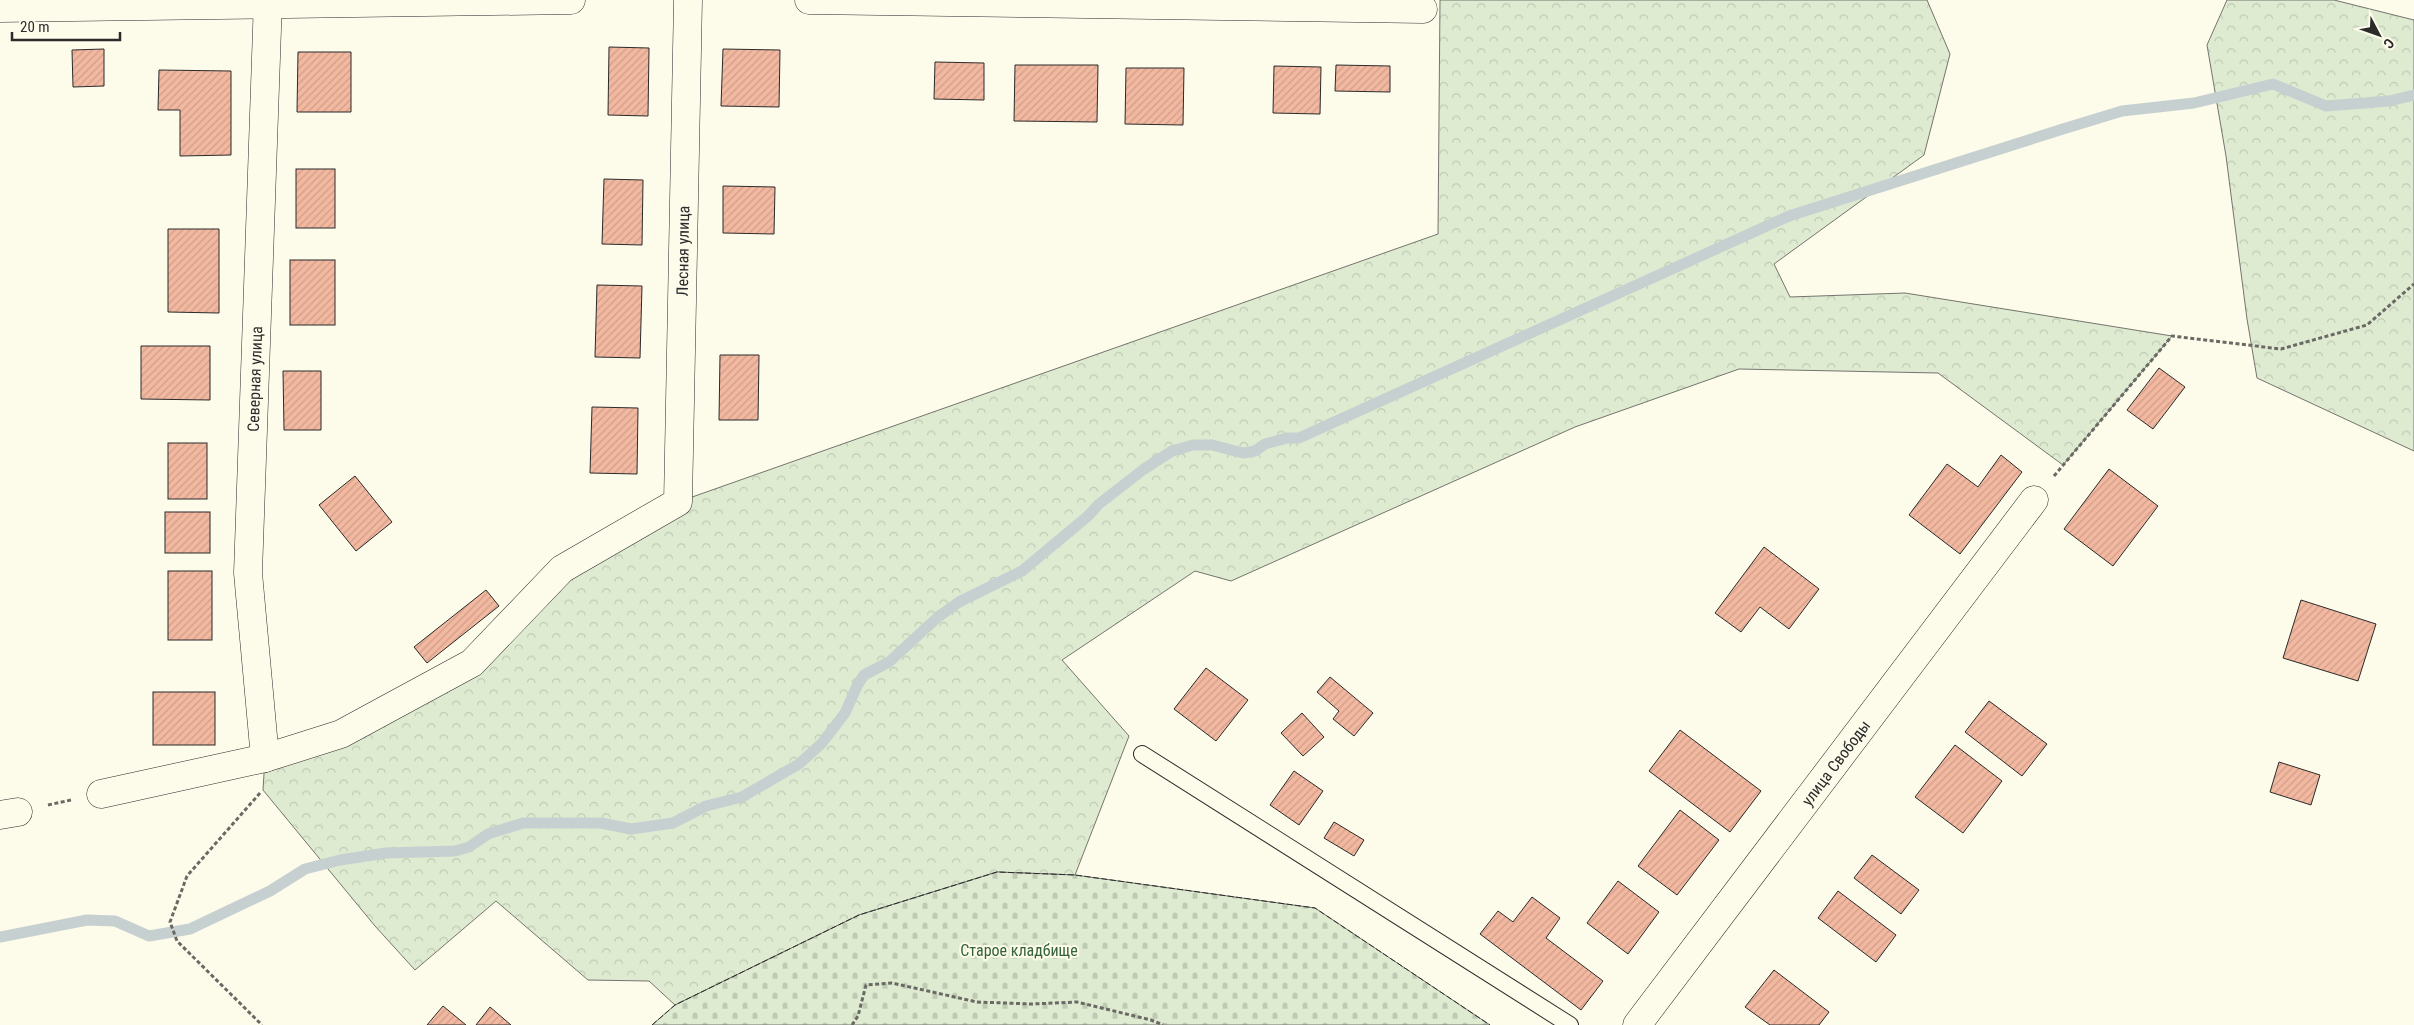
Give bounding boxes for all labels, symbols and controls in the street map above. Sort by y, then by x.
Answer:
scale bar [12,10,120,42]
north arrow [2354,10,2404,60]
text: 20 m [20,18,50,36]
text: С [2380,35,2397,52]
street label: Лесная улица [673,206,693,296]
street label: Северная улица [244,326,266,432]
street label: улица Свободы [1798,716,1874,810]
park label: Старое кладбище [960,941,1078,960]

